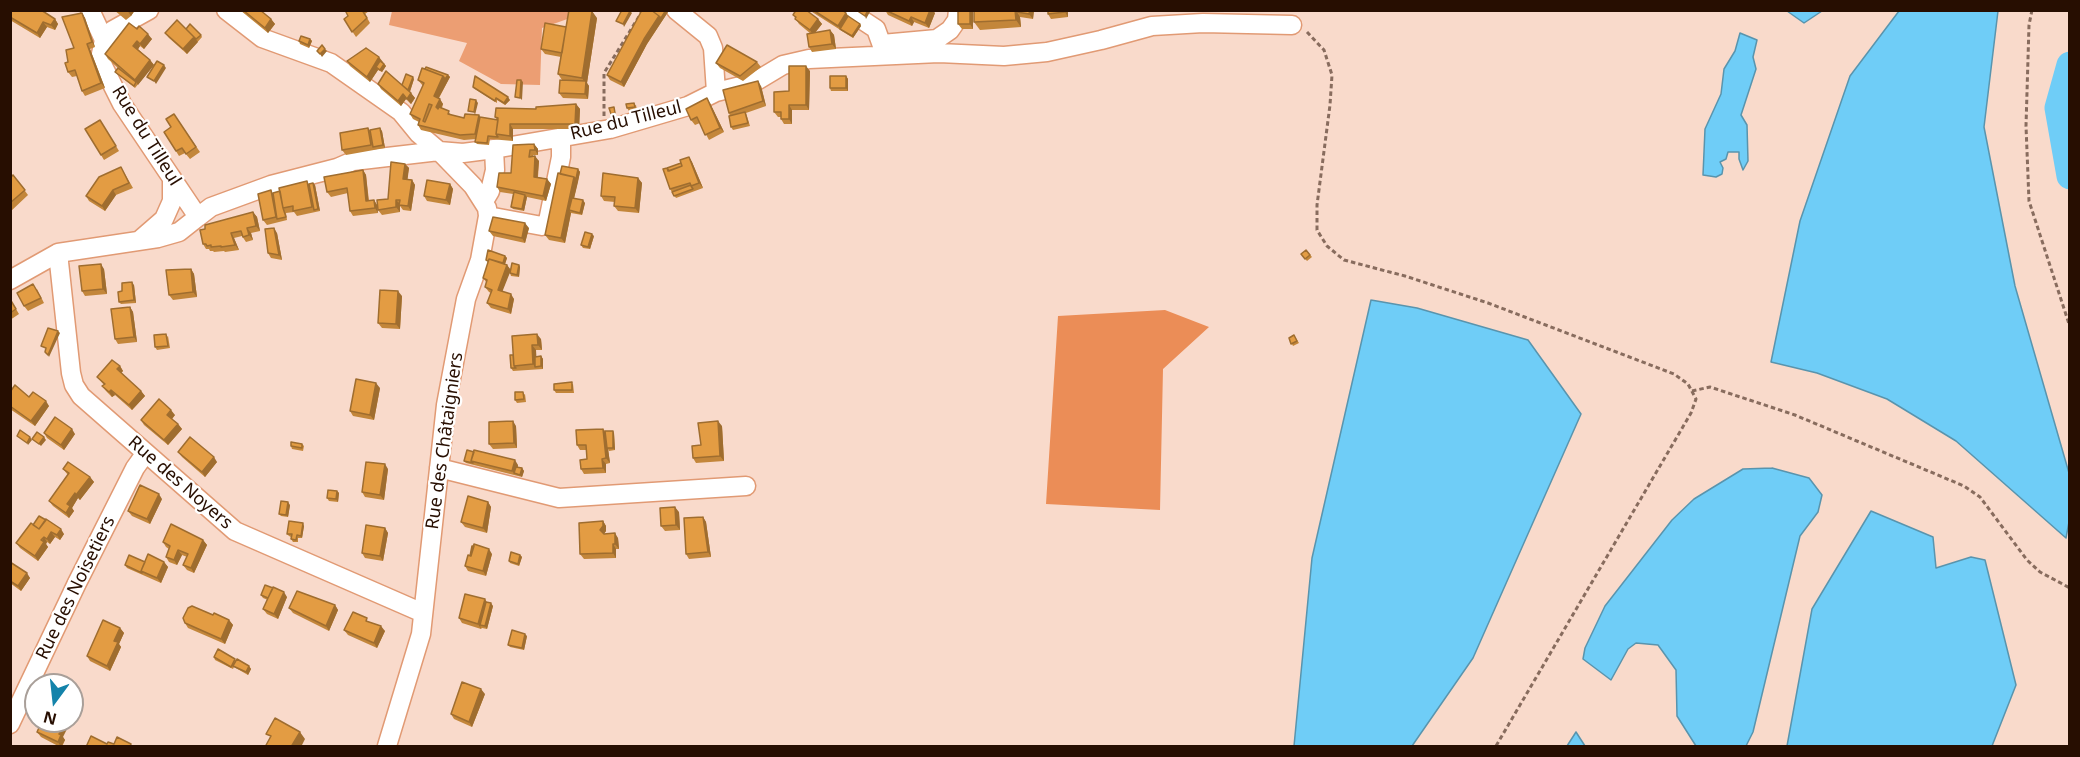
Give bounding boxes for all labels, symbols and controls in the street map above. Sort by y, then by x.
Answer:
street label: Rue du Tilleul [107,82,185,190]
street label: Rue du Tilleul [568,97,684,145]
street label: Rue des Châtaigniers [422,351,468,531]
street label: Rue des Noyers [123,432,237,534]
street label: Rue des Noisetiers [32,513,120,663]
north arrow [24,673,84,733]
text: N [41,706,59,731]

